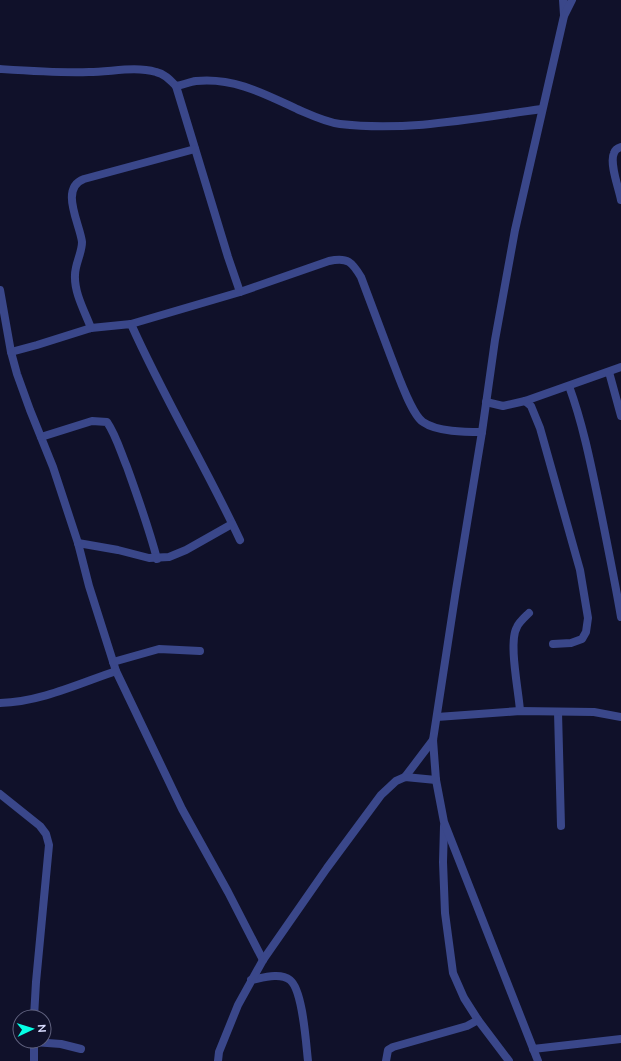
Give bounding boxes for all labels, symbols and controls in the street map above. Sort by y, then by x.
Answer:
north arrow [12,1009,52,1049]
text: N [35,1024,49,1033]

